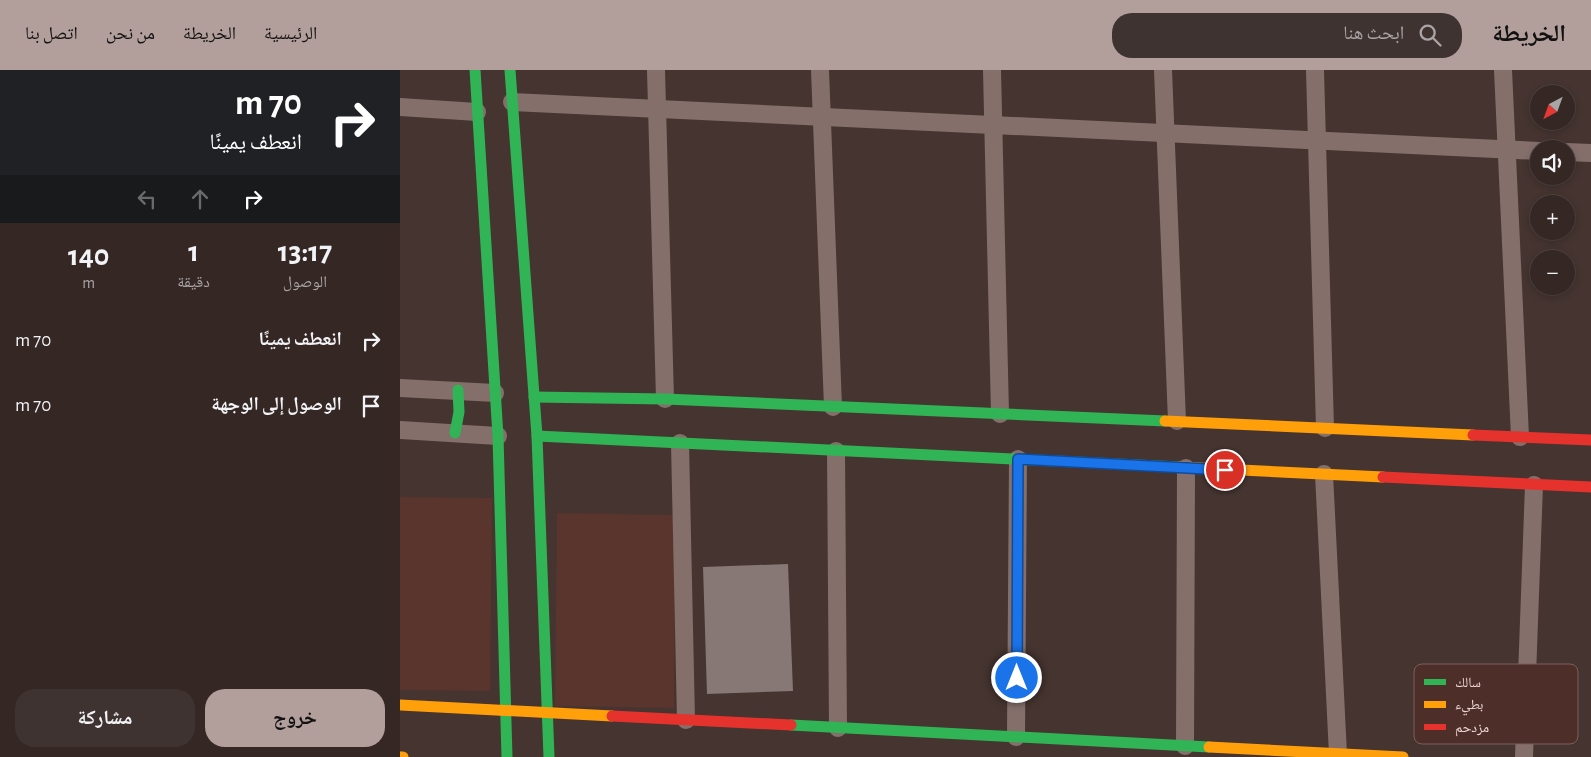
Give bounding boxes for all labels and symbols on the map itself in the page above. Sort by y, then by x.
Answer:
north arrow [1530,85,1575,130]
pin [1204,449,1246,491]
position arrow [990,651,1042,703]
legend [1414,664,1578,744]
text: سالك [1455,676,1481,690]
text: بطيء [1455,698,1484,716]
text: مزدحم [1455,721,1489,737]

